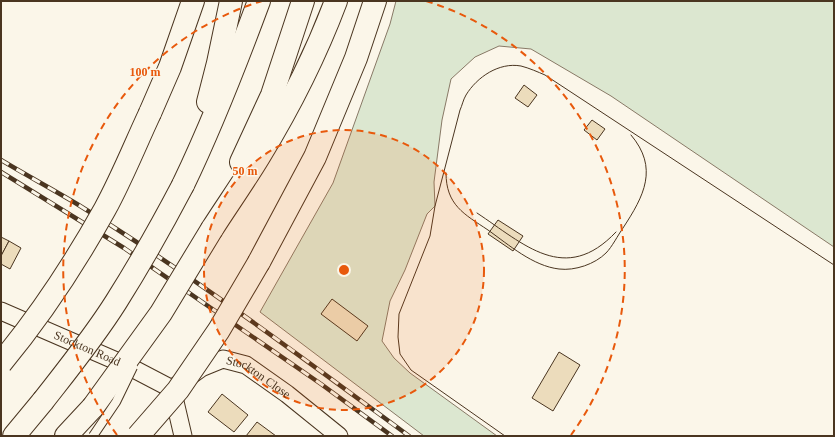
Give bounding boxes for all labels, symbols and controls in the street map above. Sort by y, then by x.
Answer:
text: 100 m [130,65,161,79]
text: 50 m [233,164,258,178]
centre of rings [337,263,351,277]
street label: Stockton Road [52,328,123,369]
street label: Stockton Close [225,353,293,401]

